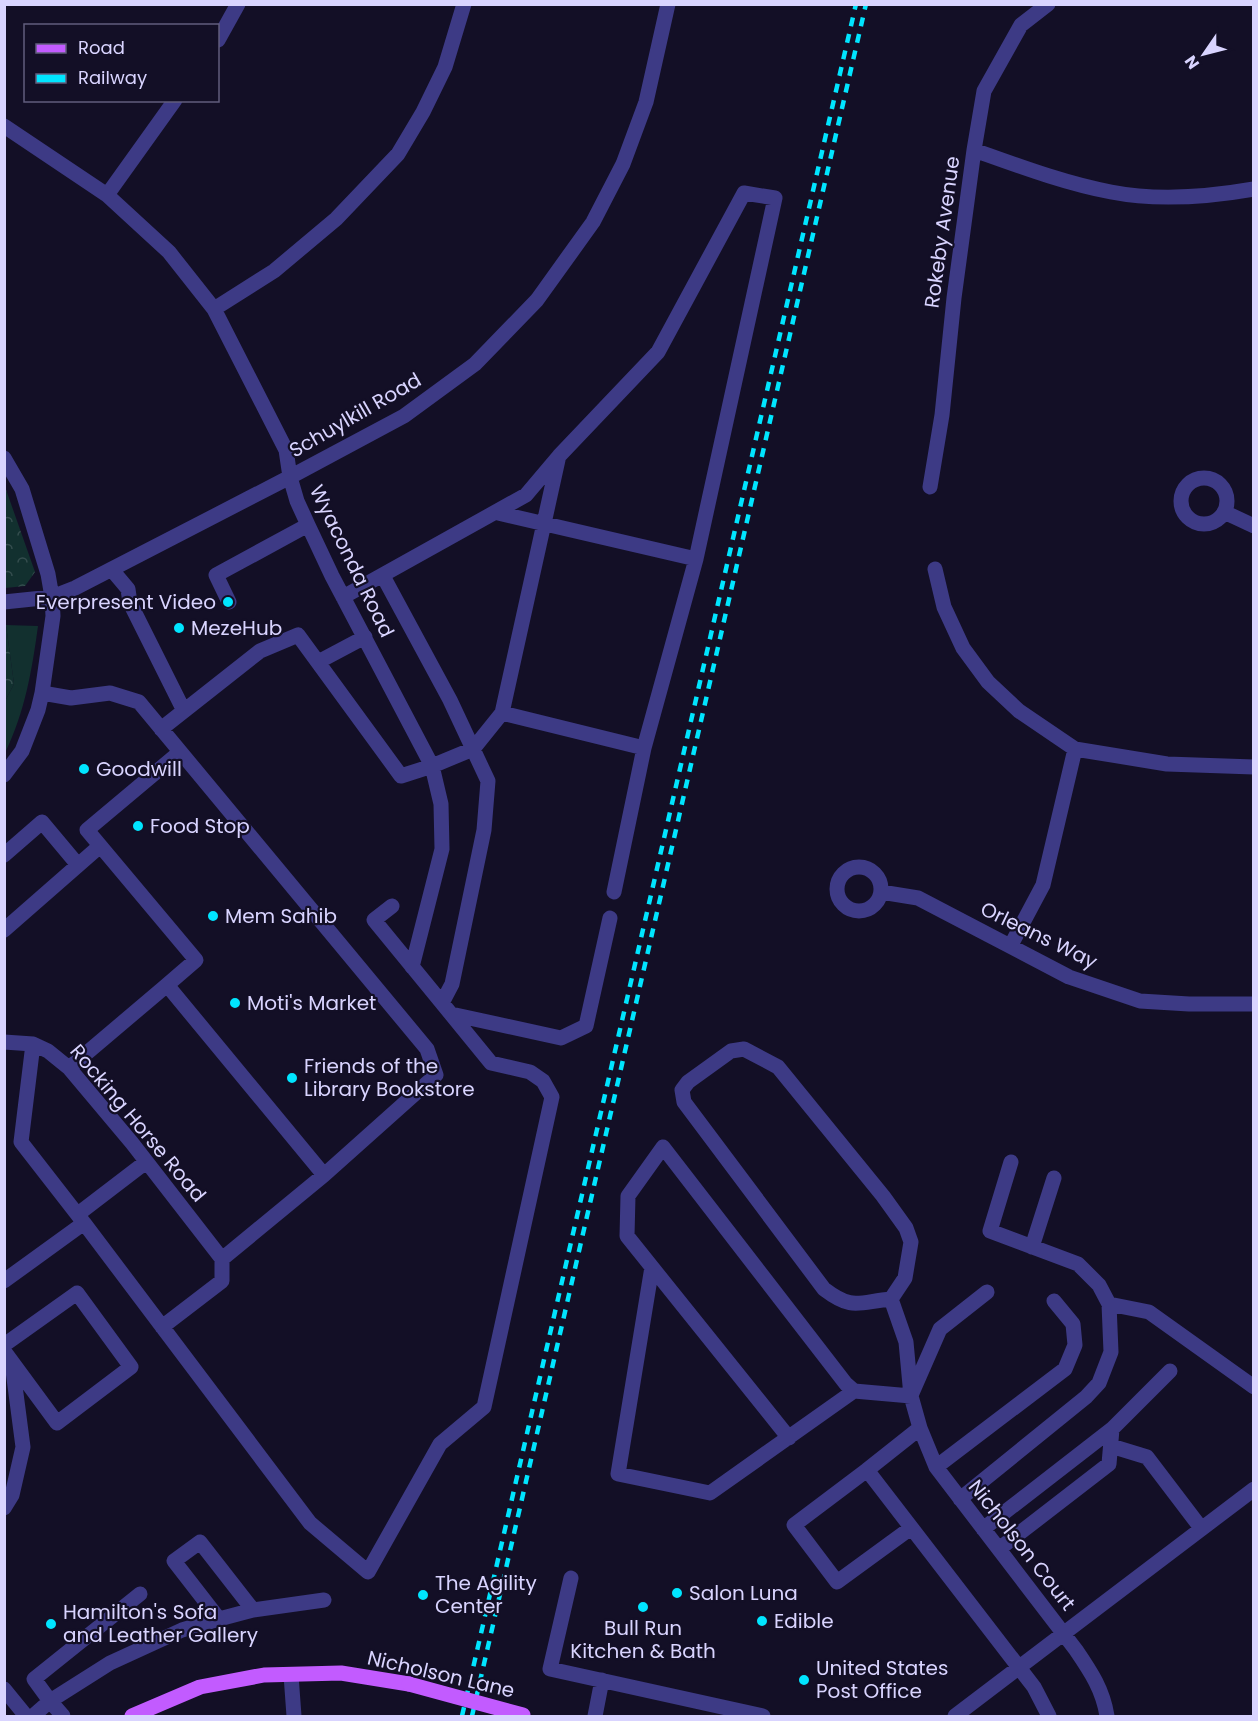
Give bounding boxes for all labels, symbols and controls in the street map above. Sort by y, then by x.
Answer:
legend [24,24,219,102]
north arrow [1174,24,1234,84]
text: Road [78,35,125,60]
text: N [1179,51,1205,74]
text: Railway [78,65,147,90]
street label: Rokeby Avenue [917,154,967,310]
street label: Schuylkill Road [284,366,426,464]
street label: Wyaconda Road [303,480,401,642]
place label: Everpresent Video [36,588,216,616]
marker: Everpresent Video [221,595,235,609]
place label: MezeHub [191,614,282,642]
marker: MezeHub [172,621,186,635]
place label: Goodwill [96,755,182,783]
marker: Goodwill [77,762,91,776]
place label: Food Stop [150,812,250,840]
marker: Food Stop [131,819,145,833]
street label: Orleans Way [976,895,1102,975]
place label: Mem Sahib [225,902,337,930]
marker: Mem Sahib [206,909,220,923]
place label: Moti's Market [247,989,376,1017]
marker: Moti's Market [228,996,242,1010]
street label: Rocking Horse Road [64,1038,212,1208]
place label: Friends of the Library Bookstore [304,1052,475,1103]
marker: Friends of the Library Bookstore [285,1071,299,1085]
street label: Nicholson Court [962,1474,1082,1616]
place label: The Agility Center [435,1569,537,1620]
place label: Salon Luna [689,1579,798,1607]
marker: Salon Luna [670,1586,684,1600]
marker: The Agility Center [416,1588,430,1602]
place label: Hamilton's Sofa and Leather Gallery [63,1598,258,1649]
marker: Bull Run Kitchen & Bath [636,1600,650,1614]
place label: Edible [774,1607,834,1635]
place label: Bull Run Kitchen & Bath [570,1614,716,1665]
marker: Edible [755,1614,769,1628]
marker: Hamilton's Sofa and Leather Gallery [44,1617,58,1631]
street label: Nicholson Lane [365,1643,517,1705]
place label: United States Post Office [816,1654,948,1705]
marker: United States Post Office [797,1673,811,1687]

